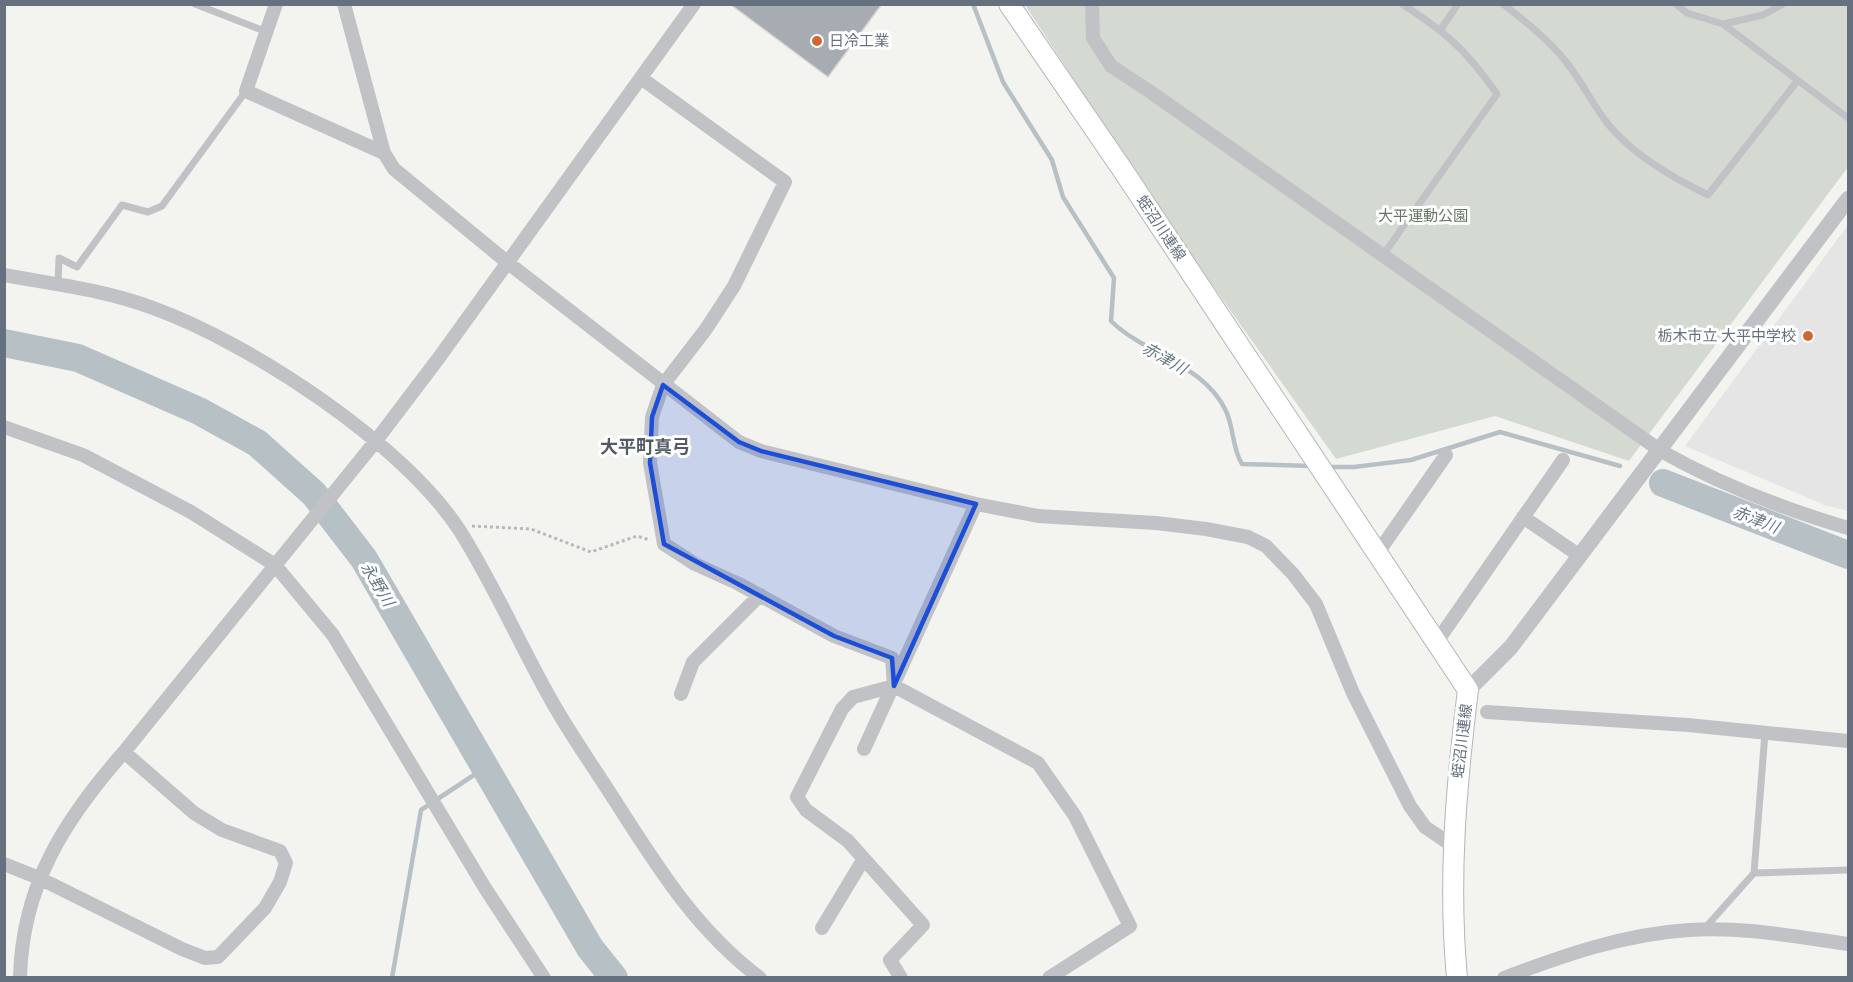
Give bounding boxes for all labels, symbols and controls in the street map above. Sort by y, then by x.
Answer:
place label: 日冷工業 [829,31,889,50]
marker: 日冷工業 [810,34,824,48]
street label: 蛭沼川連線 [1133,191,1190,264]
park label: 大平運動公園 [1378,206,1468,225]
place label: 栃木市立 大平中学校 [1657,326,1796,345]
marker: 栃木市立 大平中学校 [1801,329,1815,343]
water label: 赤津川 [1139,338,1193,379]
district label: 大平町真弓 [600,435,690,458]
water label: 赤津川 [1730,501,1784,538]
water label: 永野川 [357,558,400,611]
street label: 蛭沼川連線 [1448,703,1476,779]

